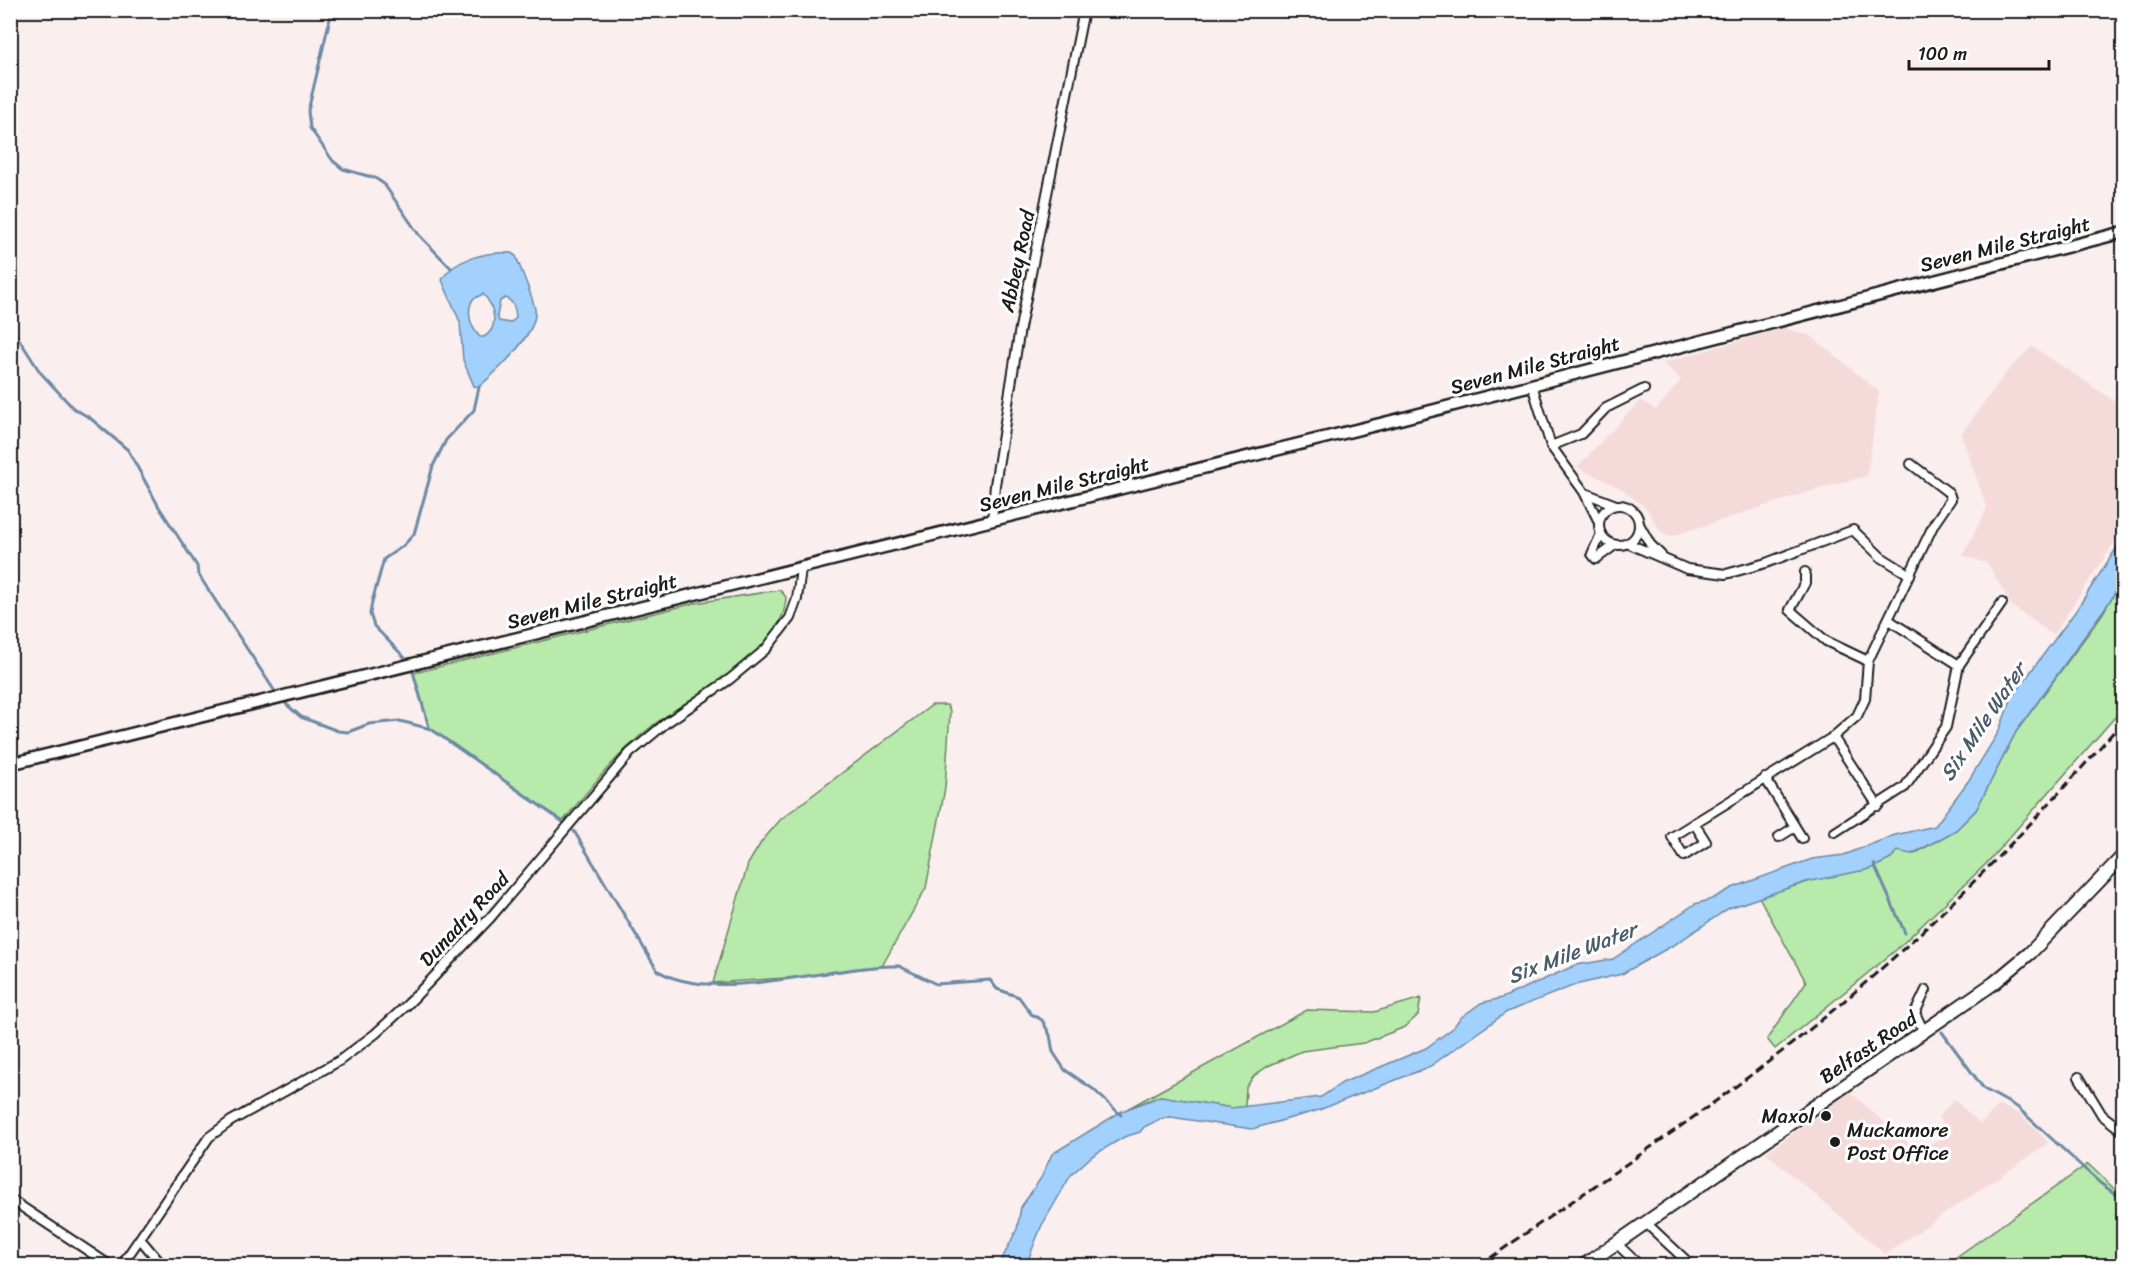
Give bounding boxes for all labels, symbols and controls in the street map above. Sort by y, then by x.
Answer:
scale bar [1909,33,2048,71]
text: 100 m [1918,38,1967,70]
street label: Abbey Road [989,205,1046,316]
street label: Seven Mile Straight [1916,206,2094,283]
street label: Seven Mile Straight [1446,326,1624,405]
street label: Seven Mile Straight [975,446,1153,523]
street label: Seven Mile Straight [503,563,681,640]
water label: Six Mile Water [1929,651,2039,789]
street label: Dunadry Road [410,862,519,975]
water label: Six Mile Water [1502,909,1646,995]
street label: Belfast Road [1812,1001,1926,1093]
place label: Maxol [1762,1099,1815,1134]
marker: Maxol [1819,1109,1833,1123]
place label: Muckamore Post Office [1847,1113,1949,1171]
marker: Muckamore Post Office [1828,1135,1842,1149]

